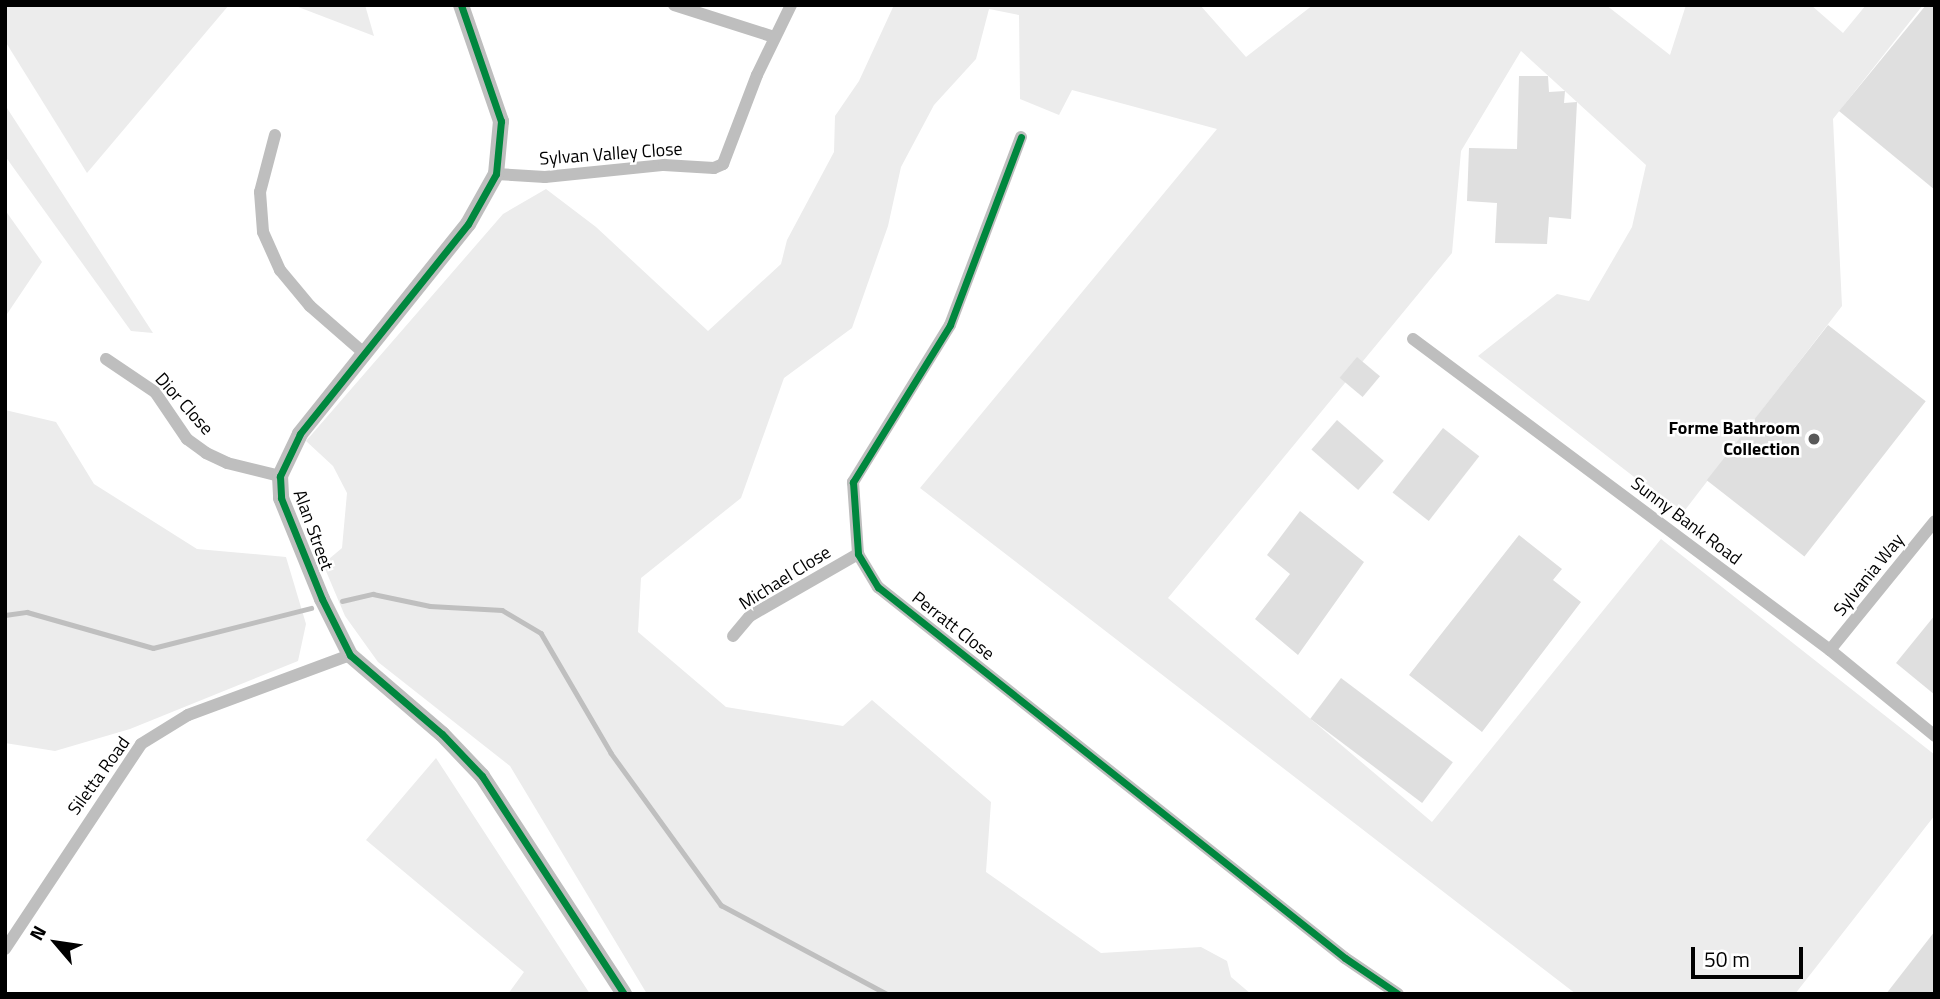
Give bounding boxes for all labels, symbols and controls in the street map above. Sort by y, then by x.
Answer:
street label: Sylvan Valley Close [539,138,683,170]
street label: Dior Close [150,368,218,440]
place label: Forme Bathroom Collection [1669,418,1800,460]
marker: Forme Bathroom Collection [1806,431,1822,447]
street label: Sunny Bank Road [1627,472,1745,570]
street label: Alan Street [288,487,338,573]
street label: Sylvania Way [1829,529,1909,621]
street label: Michael Close [735,541,835,615]
street label: Perratt Close [907,587,999,665]
street label: Siletta Road [63,733,135,819]
north arrow [21,908,91,978]
text: N [21,920,53,945]
scale bar [1695,932,1807,976]
text: 50 m [1704,943,1750,975]

